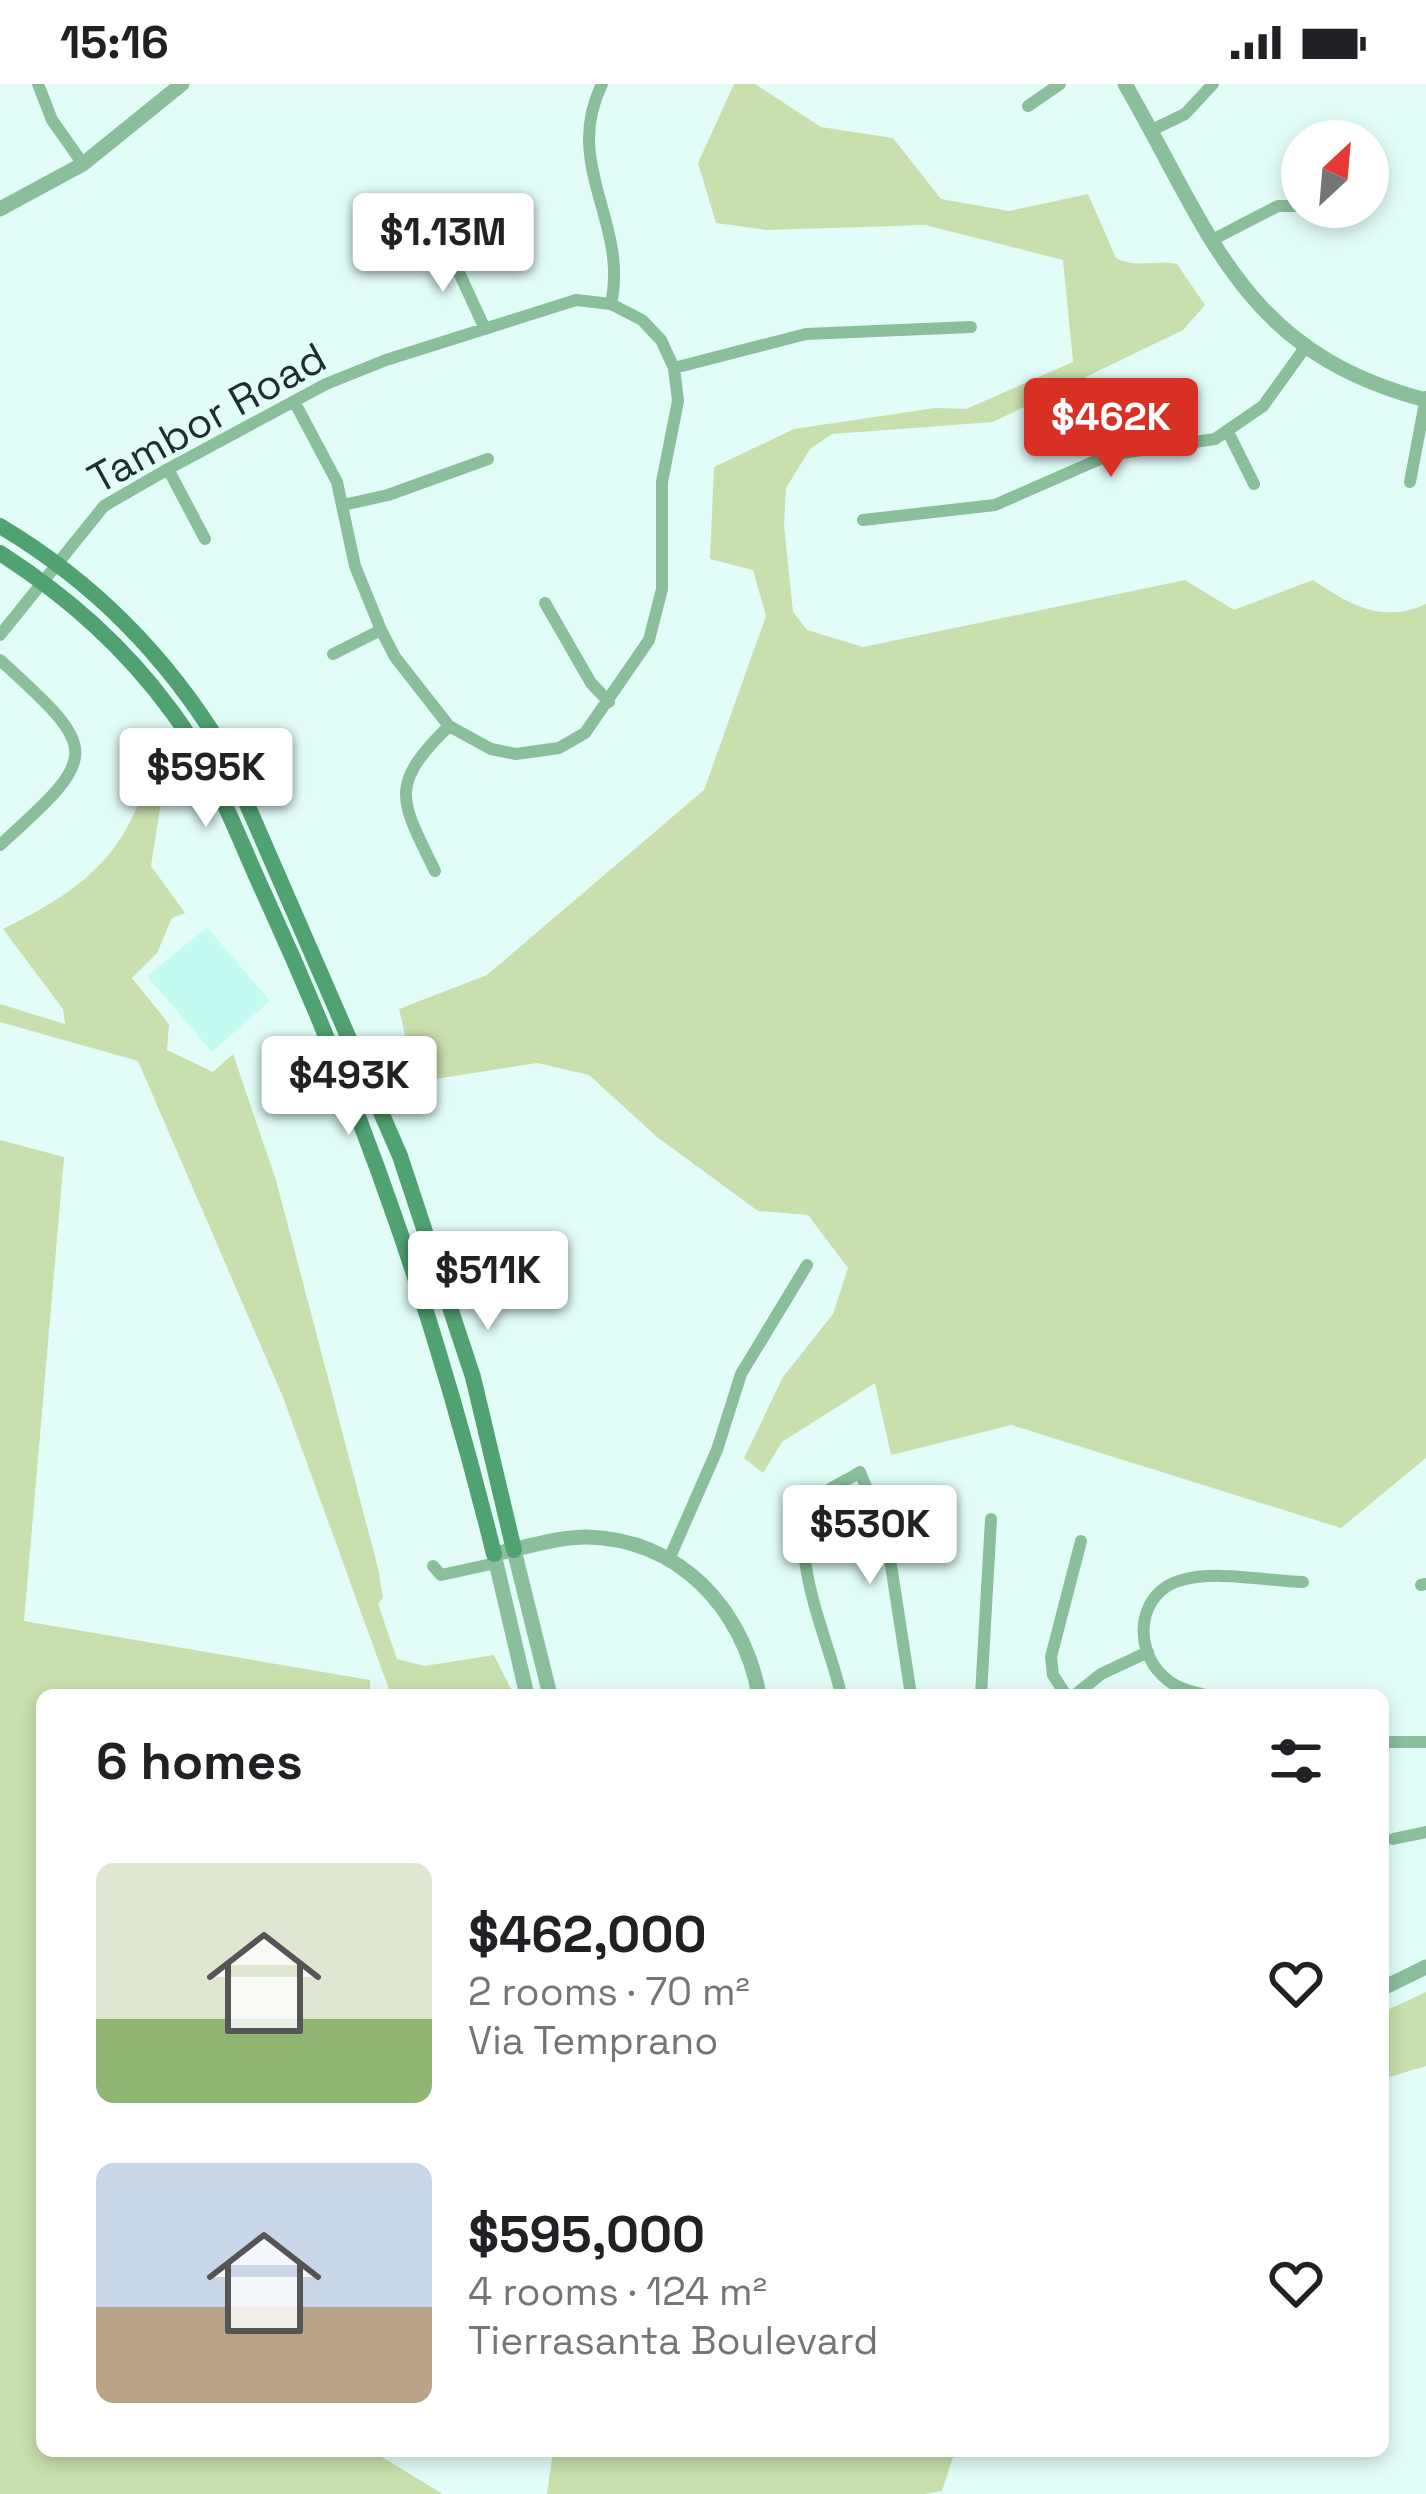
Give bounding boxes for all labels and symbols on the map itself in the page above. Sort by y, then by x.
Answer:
north arrow [1281,120,1389,228]
pin: $1.13M [345,193,541,295]
street label: Tambor Road [79,331,335,505]
pin: $462K [1027,378,1195,480]
pin: $595K [122,728,290,830]
pin: $493K [265,1036,433,1138]
pin: $511K [404,1231,572,1333]
pin: $530K [786,1485,954,1587]

